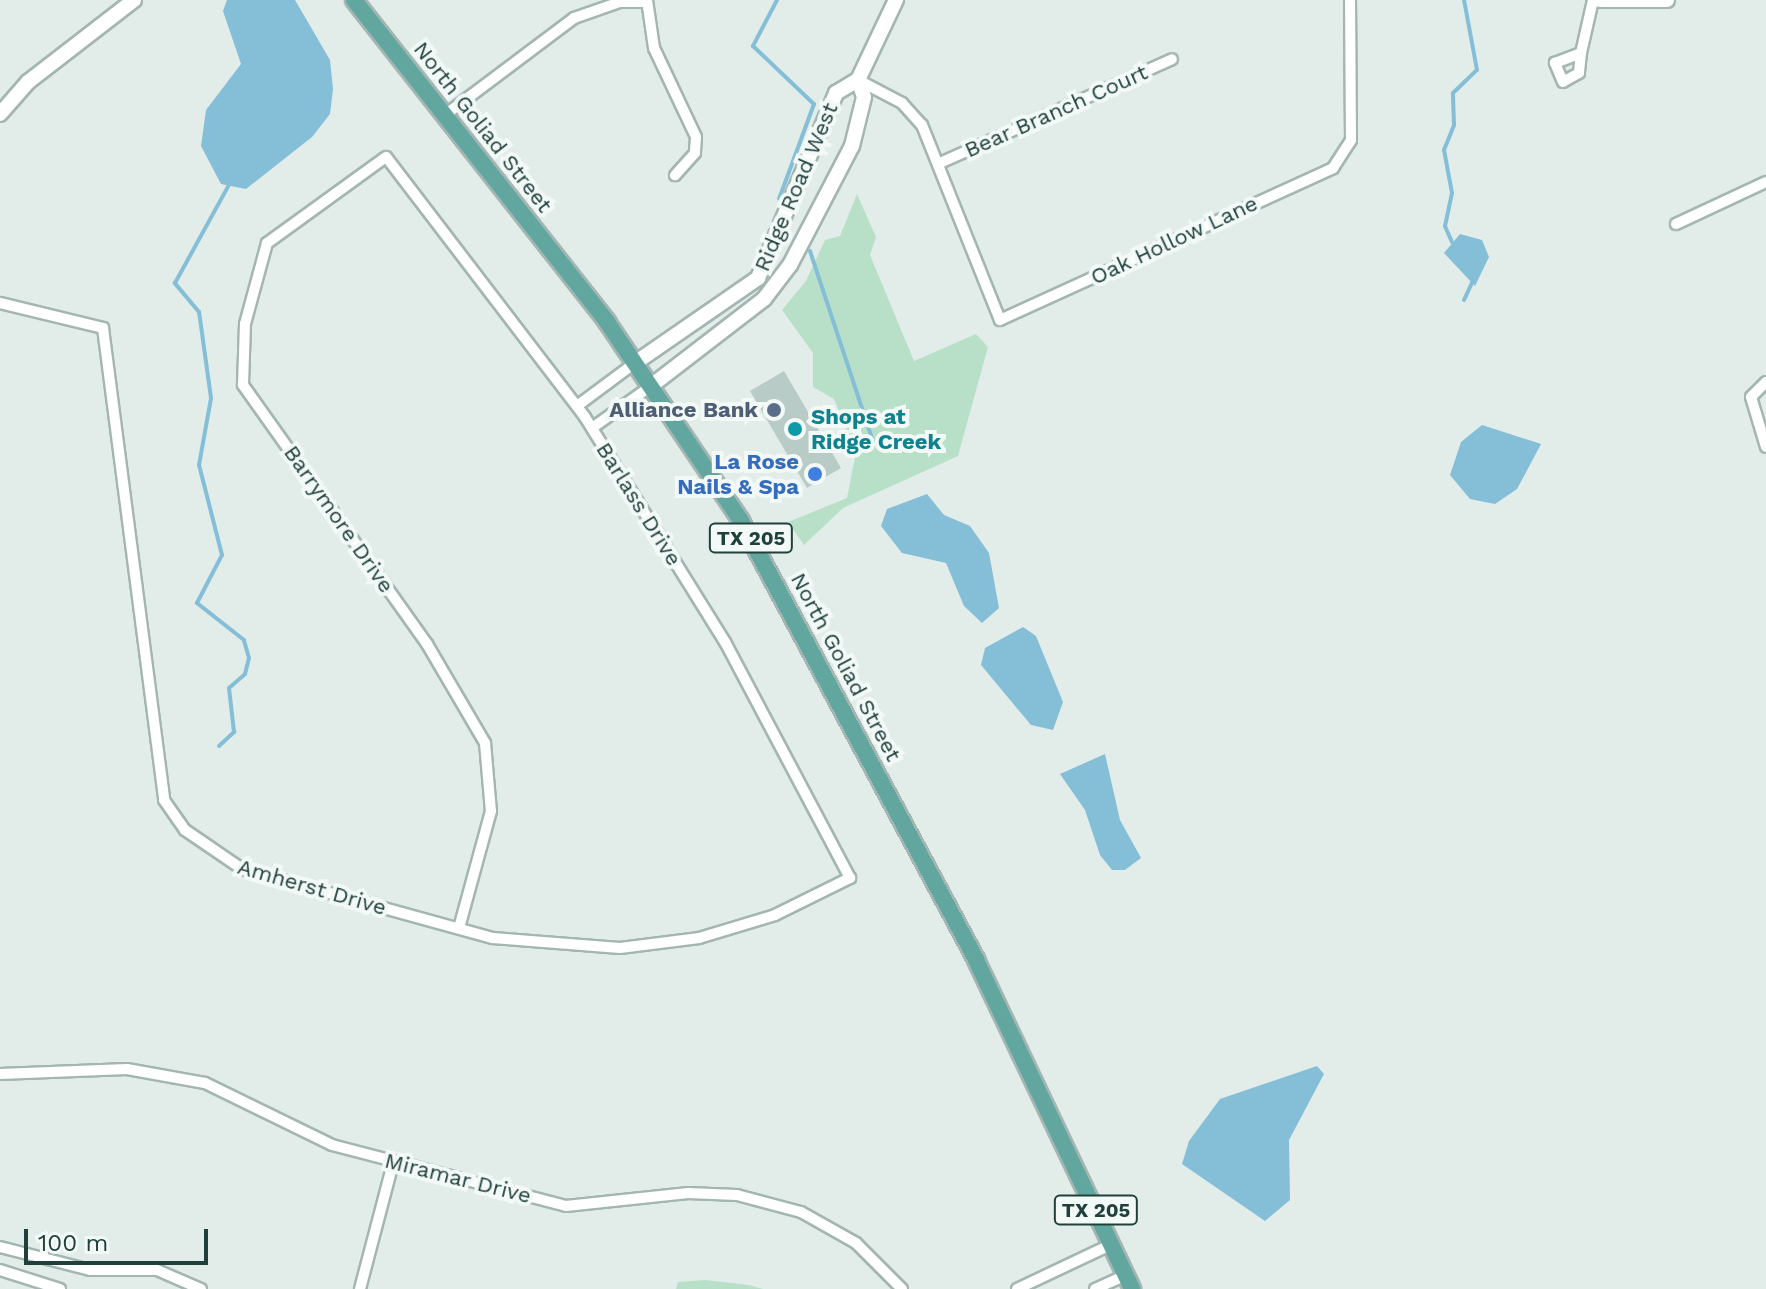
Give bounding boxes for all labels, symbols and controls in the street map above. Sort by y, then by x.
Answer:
street label: North Goliad Street [408,36,558,218]
street label: Bear Branch Court [960,59,1152,163]
street label: Ridge Road West [748,98,844,276]
street label: Oak Hollow Lane [1086,190,1262,290]
place label: Alliance Bank [609,397,758,423]
marker: Alliance Bank [765,401,783,419]
place label: Shops at Ridge Creek [811,403,941,454]
marker: Shops at Ridge Creek [786,420,804,438]
street label: Barlass Drive [591,437,687,571]
street label: Barrymore Drive [278,440,400,598]
place label: La Rose Nails & Spa [677,448,799,500]
marker: La Rose Nails & Spa [806,465,824,483]
road number: TX 205 [707,522,795,554]
street label: North Goliad Street [785,568,907,766]
street label: Amherst Drive [235,853,389,921]
street label: Miramar Drive [382,1147,534,1209]
road number: TX 205 [1052,1194,1140,1226]
scale bar [28,1213,212,1263]
text: 100 m [38,1229,108,1257]

